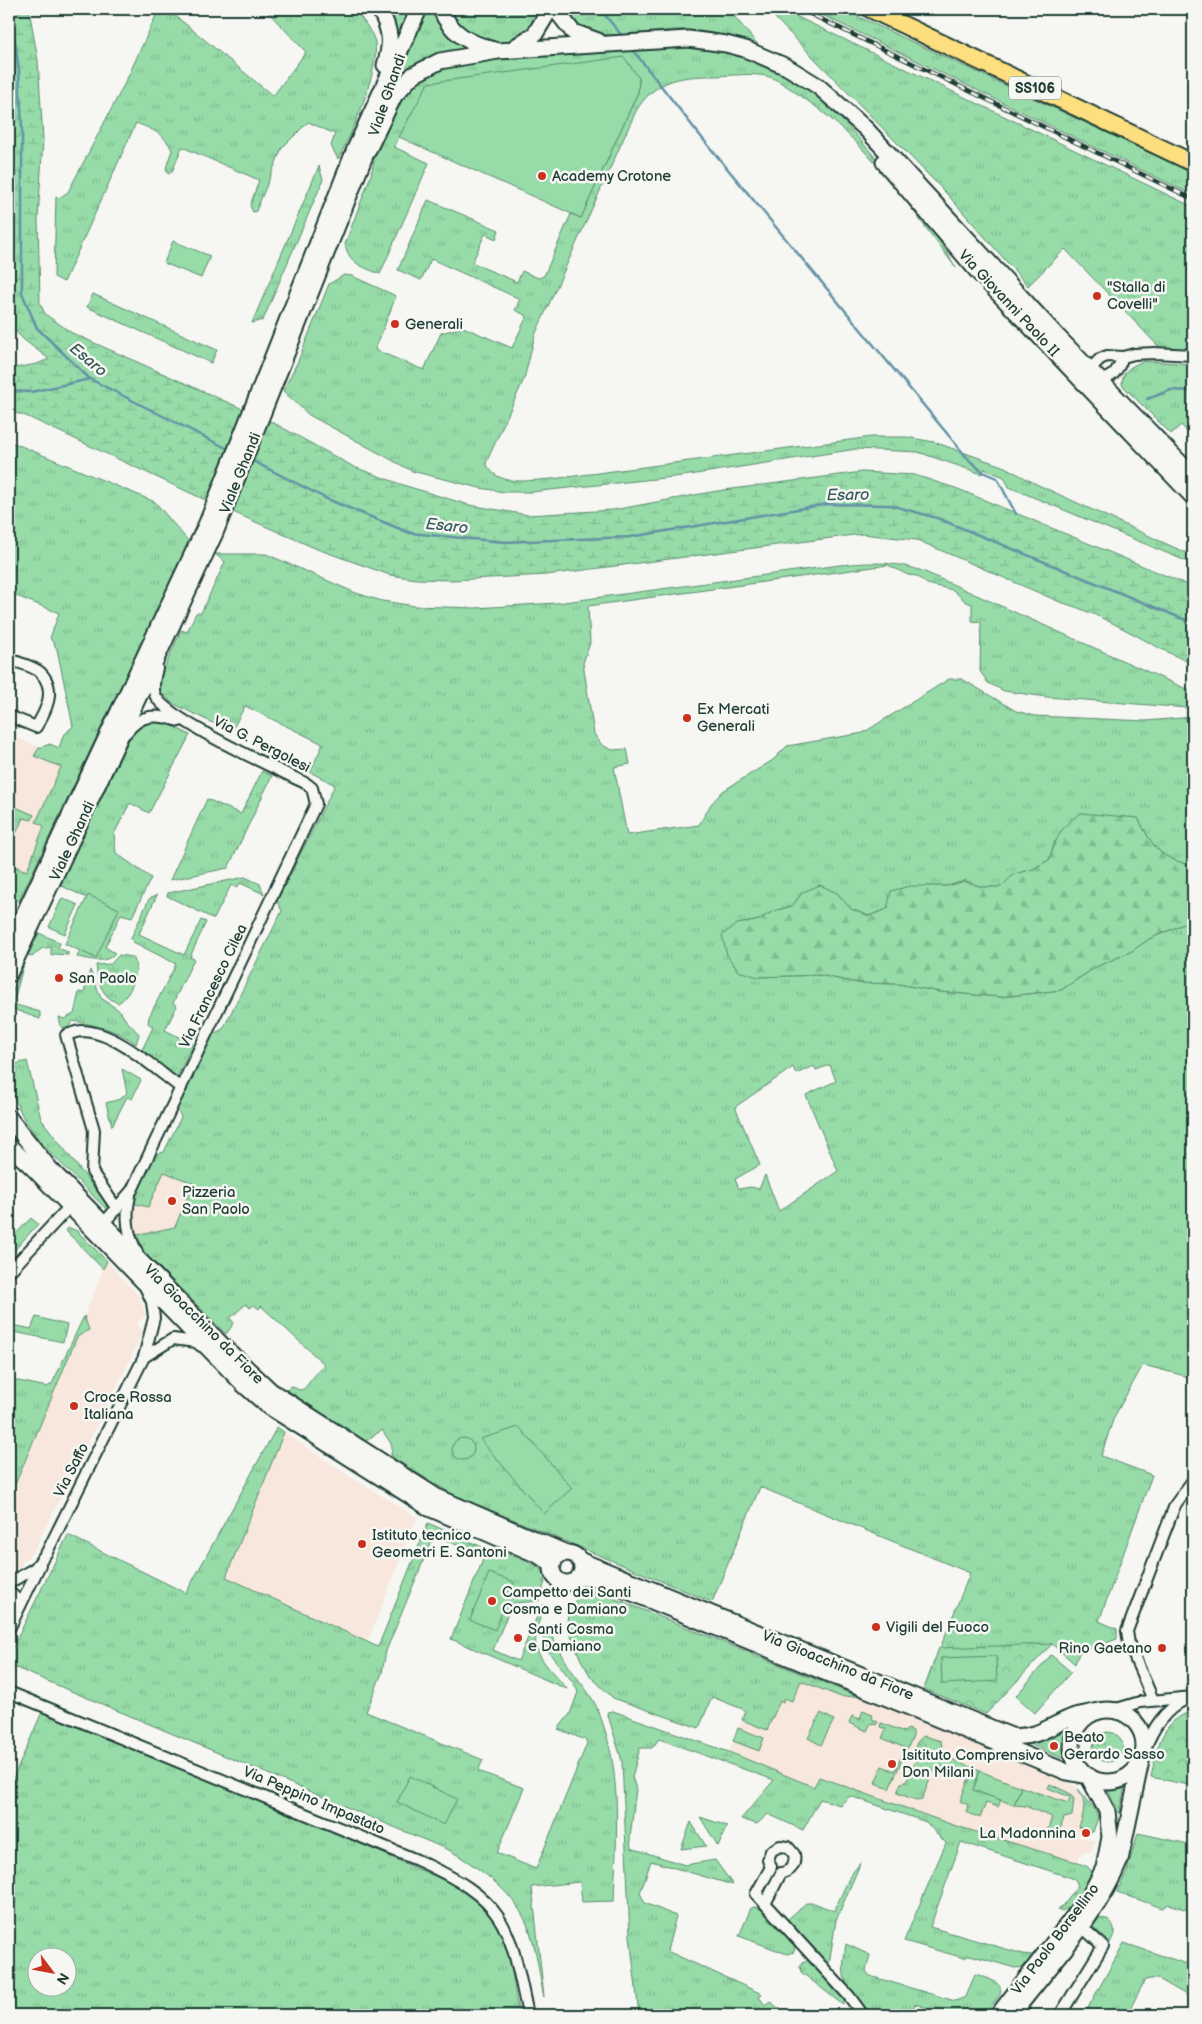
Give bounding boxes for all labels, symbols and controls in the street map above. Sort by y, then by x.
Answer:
street label: Viale Ghandi [364,51,410,139]
road number: SS106 [1009,76,1061,100]
place label: Academy Crotone [552,167,671,186]
marker: Academy Crotone [536,170,548,182]
street label: Via Giovanni Paolo II [954,246,1063,361]
place label: "Stalla di Covelli" [1107,278,1166,314]
marker: "Stalla di Covelli" [1091,290,1103,302]
place label: Generali [405,315,463,334]
marker: Generali [389,318,401,330]
water label: Esaro [66,339,110,381]
street label: Viale Ghandi [216,430,265,517]
water label: Esaro [827,486,869,505]
water label: Esaro [425,515,469,538]
place label: Ex Mercati Generali [697,700,770,736]
street label: Via G. Pergolesi [210,712,314,777]
marker: Ex Mercati Generali [681,712,693,724]
street label: Viale Ghandi [46,798,99,884]
street label: Via Francesco Cilea [175,921,252,1051]
place label: San Paolo [69,969,137,988]
marker: San Paolo [53,972,65,984]
place label: Pizzeria San Paolo [182,1183,250,1219]
marker: Pizzeria San Paolo [166,1195,178,1207]
street label: Via Gioacchino da Fiore [140,1260,268,1388]
place label: Croce Rossa Italiana [84,1388,172,1424]
marker: Croce Rossa Italiana [68,1400,80,1412]
street label: Via Saffo [50,1440,93,1501]
place label: Istituto tecnico Geometri E. Santoni [372,1526,507,1562]
marker: Istituto tecnico Geometri E. Santoni [356,1538,368,1550]
place label: Campetto dei Santi Cosma e Damiano [502,1583,631,1619]
marker: Campetto dei Santi Cosma e Damiano [486,1595,498,1607]
place label: Vigili del Fuoco [886,1618,989,1637]
place label: Santi Cosma e Damiano [528,1620,614,1656]
marker: Vigili del Fuoco [870,1621,882,1633]
street label: Via Gioacchino da Fiore [759,1626,917,1705]
marker: Santi Cosma e Damiano [512,1632,524,1644]
place label: Rino Gaetano [1059,1639,1152,1658]
marker: Rino Gaetano [1156,1642,1168,1654]
place label: Beato Gerardo Sasso [1064,1728,1165,1764]
marker: Beato Gerardo Sasso [1048,1740,1060,1752]
place label: Isitituto Comprensivo Don Milani [902,1746,1044,1782]
marker: Isitituto Comprensivo Don Milani [886,1758,898,1770]
street label: Via Peppino Impastato [240,1762,387,1839]
place label: La Madonnina [979,1824,1076,1843]
marker: La Madonnina [1080,1827,1092,1839]
street label: Via Paolo Borsellino [1007,1880,1104,1999]
north arrow [28,1946,78,1996]
text: N [53,1970,73,1988]

